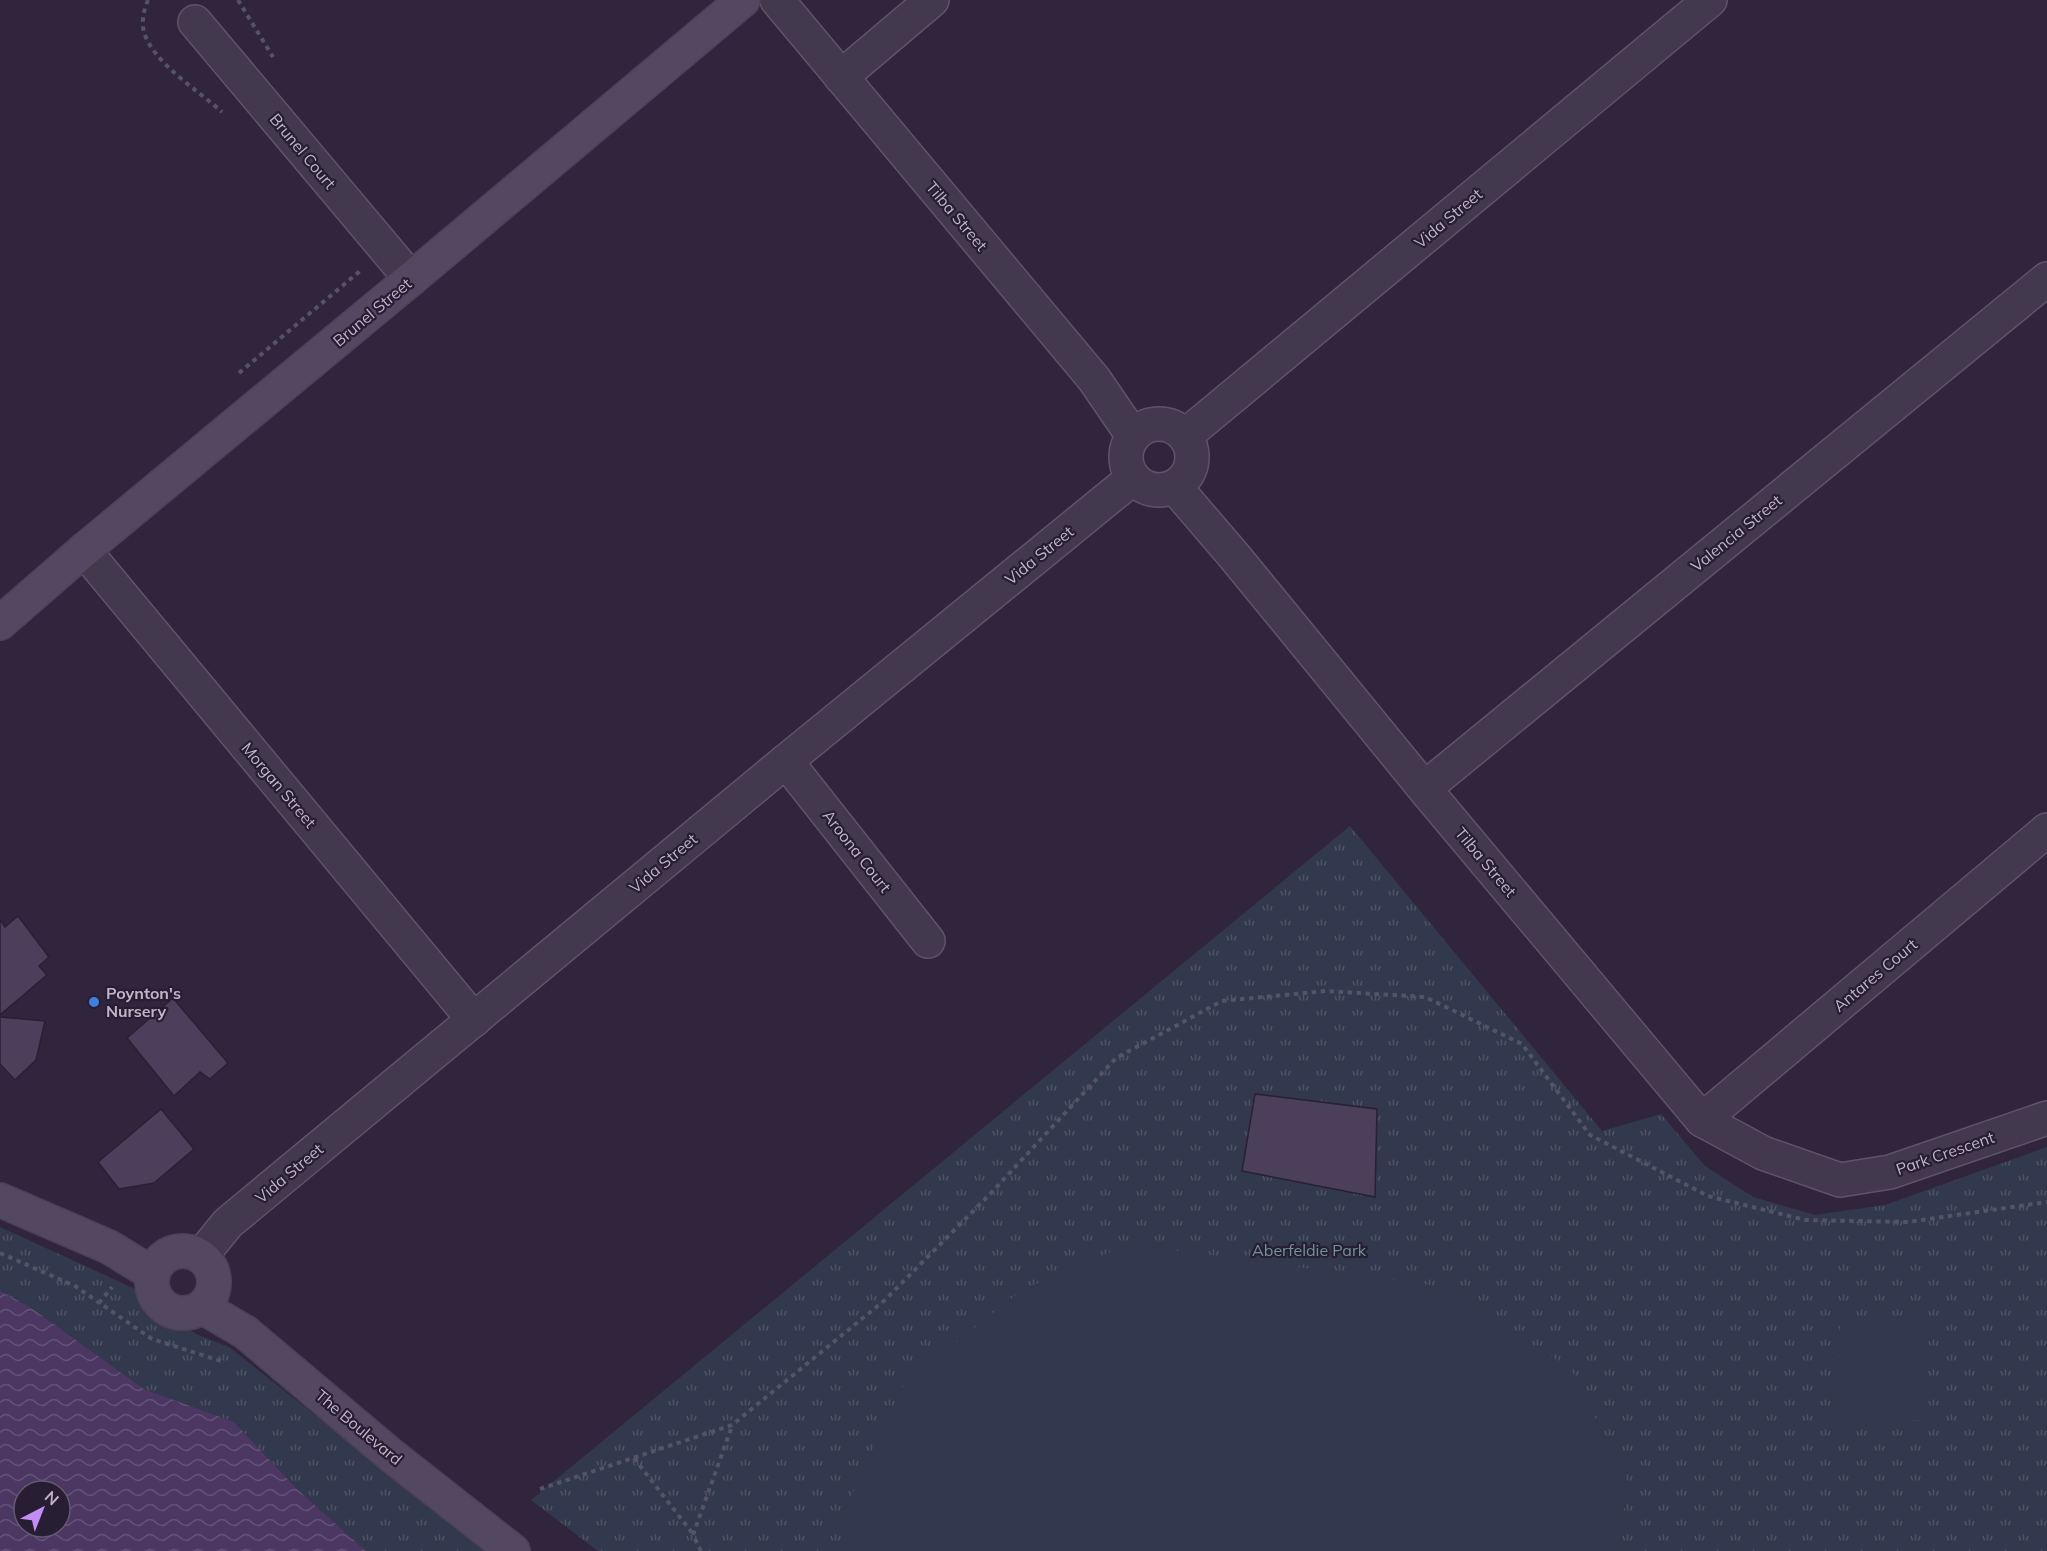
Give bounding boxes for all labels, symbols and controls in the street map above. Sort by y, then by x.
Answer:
street label: Brunel Court [266,109,341,193]
street label: Tilba Street [922,177,992,255]
street label: Vida Street [1410,184,1486,252]
street label: Brunel Street [329,273,416,351]
street label: Valencia Street [1686,490,1786,576]
street label: Vida Street [1001,521,1078,589]
street label: Morgan Street [237,738,321,832]
street label: Aroona Court [818,806,896,897]
street label: Tilba Street [1451,823,1521,901]
street label: Vida Street [625,829,701,897]
street label: Antares Court [1829,934,1921,1016]
place label: Poynton's Nursery [106,983,181,1021]
marker: Poynton's Nursery [87,995,101,1009]
street label: Park Crescent [1893,1127,1997,1179]
street label: Vida Street [251,1139,327,1207]
park label: Aberfeldie Park [1252,1240,1367,1260]
street label: The Boulevard [312,1385,406,1469]
north arrow [12,1479,72,1539]
text: N [41,1486,63,1509]

